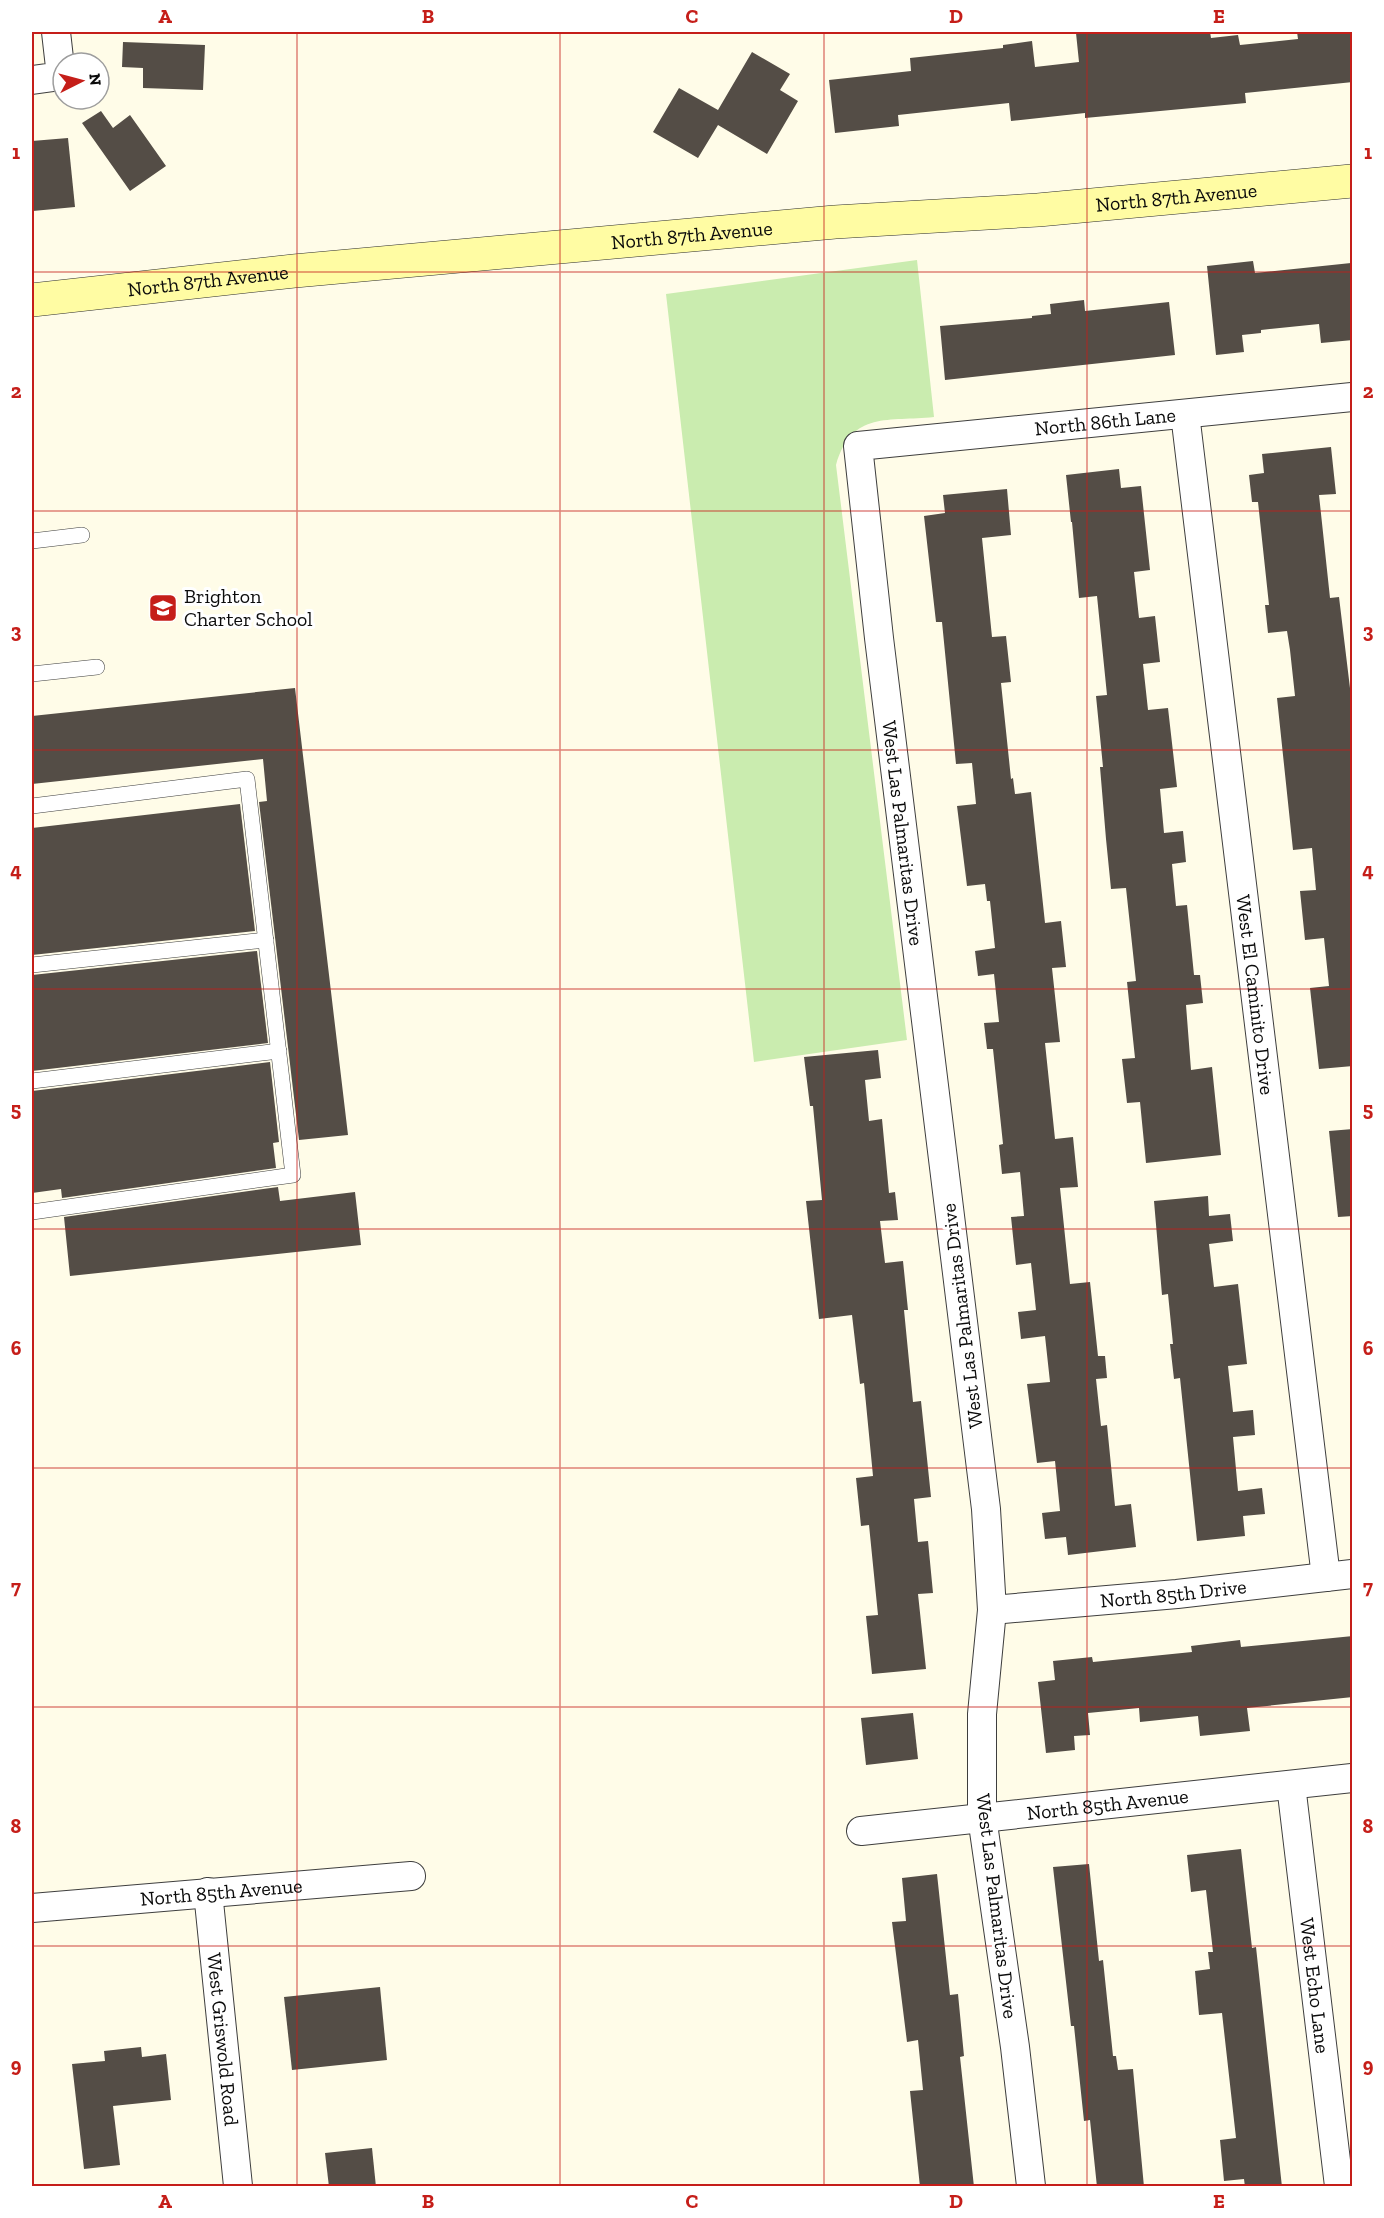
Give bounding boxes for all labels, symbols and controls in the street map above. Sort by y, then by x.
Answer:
text: A [158,4,172,28]
text: B [422,4,434,28]
text: C [686,4,699,28]
text: D [949,4,963,28]
text: E [1213,4,1225,28]
north arrow [51,51,111,111]
text: N [85,72,106,87]
text: 1 [12,140,20,164]
text: 1 [1364,140,1372,164]
street label: North 87th Avenue [1095,178,1258,217]
street label: North 87th Avenue [610,216,773,254]
street label: North 87th Avenue [126,260,290,301]
text: 2 [11,379,22,403]
text: 2 [1363,379,1374,403]
street label: North 86th Lane [1033,403,1177,440]
place label: Brighton Charter School [184,584,313,631]
school or university icon: Brighton Charter School [147,592,179,624]
text: 3 [11,619,22,643]
text: 3 [1363,619,1374,643]
street label: West Las Palmaritas Drive [877,719,929,947]
text: 4 [10,858,22,882]
text: 4 [1362,858,1374,882]
street label: West El Caminito Drive [1231,893,1279,1096]
text: 5 [11,1097,21,1121]
text: 5 [1363,1097,1373,1121]
street label: West Las Palmaritas Drive [936,1202,988,1430]
text: 6 [11,1336,22,1360]
text: 6 [1363,1336,1374,1360]
street label: North 85th Drive [1099,1574,1248,1613]
text: 7 [11,1575,21,1599]
text: 7 [1363,1575,1373,1599]
street label: North 85th Avenue [1025,1784,1190,1825]
street label: West Las Palmaritas Drive [971,1792,1023,2020]
text: 8 [11,1814,22,1838]
text: 8 [1363,1814,1374,1838]
street label: North 85th Avenue [139,1873,303,1911]
street label: West Echo Lane [1295,1916,1335,2055]
street label: West Griswold Road [202,1952,244,2127]
text: 9 [11,2053,22,2077]
text: 9 [1363,2053,1374,2077]
text: A [158,2189,172,2213]
text: B [422,2189,434,2213]
text: C [686,2189,699,2213]
text: D [949,2189,963,2213]
text: E [1213,2189,1225,2213]

